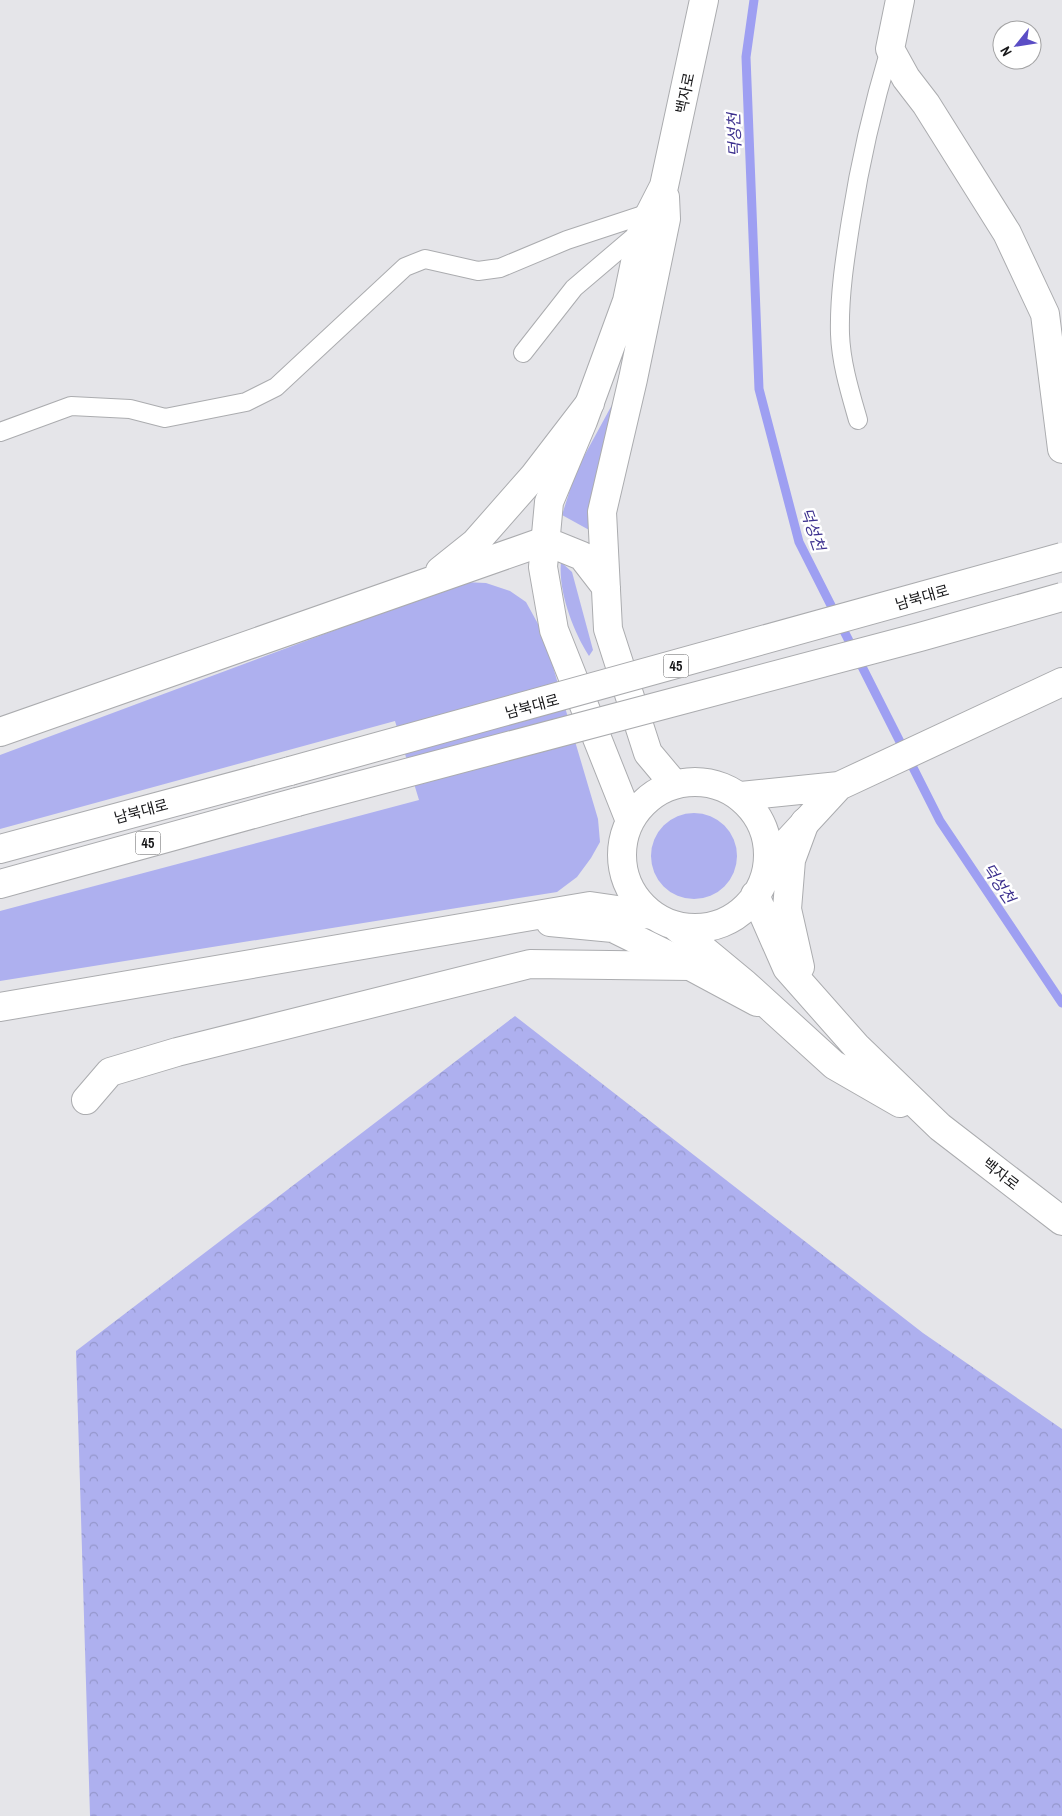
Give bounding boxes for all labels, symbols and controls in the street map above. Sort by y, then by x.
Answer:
north arrow [992,20,1042,70]
text: N [996,43,1016,60]
street label: 백자로 [670,71,700,115]
water label: 덕성천 [722,110,746,157]
water label: 덕성천 [795,505,831,556]
street label: 남북대로 [893,579,951,615]
road number: 45 [664,654,688,678]
street label: 남북대로 [503,689,561,723]
street label: 남북대로 [112,794,170,828]
road number: 45 [136,831,160,854]
water label: 덕성천 [978,859,1022,909]
street label: 백자로 [978,1153,1024,1195]

